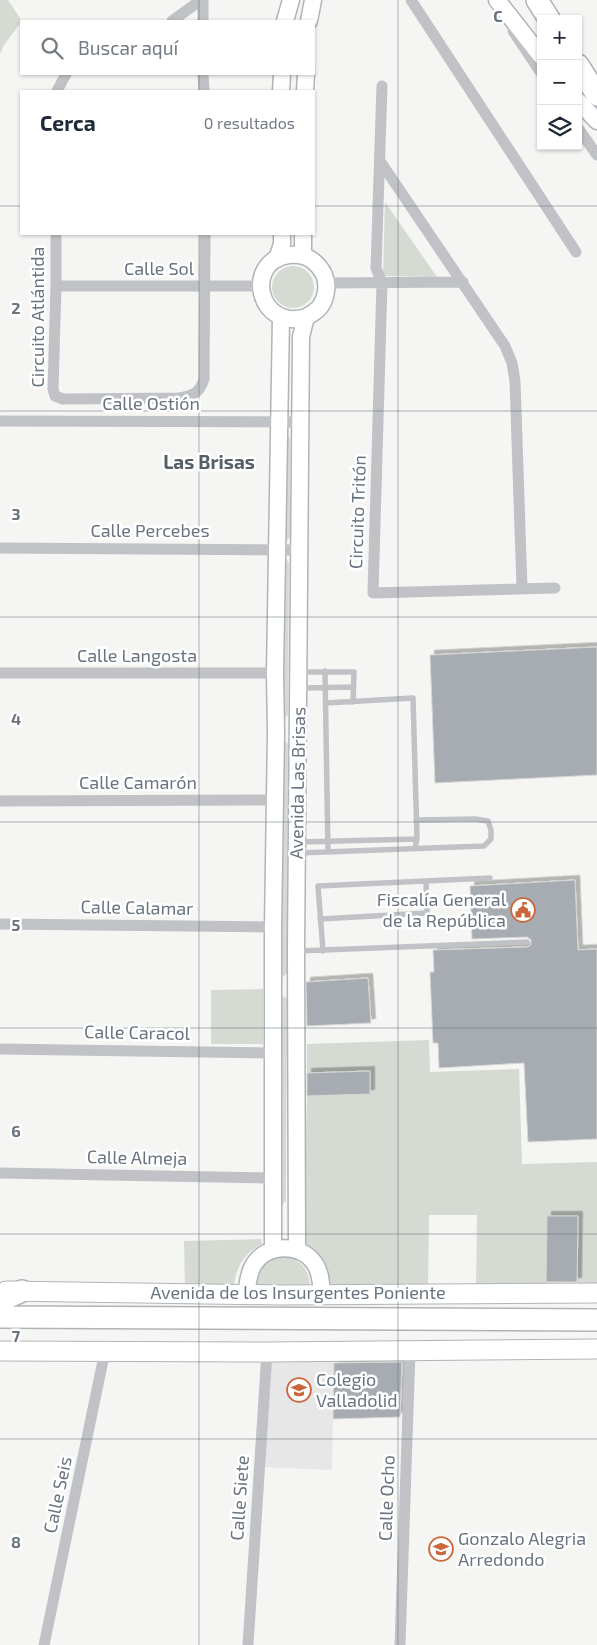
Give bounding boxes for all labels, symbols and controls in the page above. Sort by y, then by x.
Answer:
text: C [493,6,503,25]
map controls [537,15,582,150]
button: + [537,15,582,60]
search box [20,20,315,75]
icon: search [38,34,66,62]
text: Buscar aquí [78,36,178,59]
button: − [537,60,582,105]
button: layers [537,105,582,150]
text: Cerca [40,110,96,135]
text: 0 resultados [204,113,295,132]
street label: Circuito Atlántida [26,247,48,387]
street label: Calle Sol [124,257,195,279]
text: 2 [11,298,21,317]
street label: Calle Ostión [102,392,200,414]
district label: Las Brisas [163,450,255,473]
street label: Circuito Tritón [344,455,370,569]
text: 3 [11,504,21,523]
street label: Calle Percebes [90,519,210,541]
street label: Calle Langosta [77,644,197,666]
street label: Avenida Las Brisas [285,707,309,859]
text: 4 [11,709,21,728]
street label: Calle Camarón [79,771,197,793]
place label: Fiscalía General de la República [377,888,507,931]
street label: Calle Calamar [80,895,194,919]
public building icon: Fiscalía General de la República [510,897,536,923]
text: 5 [12,915,21,934]
street label: Calle Caracol [84,1020,191,1044]
text: 6 [11,1121,21,1140]
street label: Calle Almeja [87,1145,187,1169]
street label: Avenida de los Insurgentes Poniente [150,1281,446,1303]
text: 7 [12,1326,21,1345]
place label: Colegio Valladolid [316,1368,398,1411]
school or university icon: Colegio Valladolid [286,1377,312,1403]
street label: Calle Seis [38,1454,76,1535]
street label: Calle Siete [225,1455,253,1541]
street label: Calle Ocho [374,1455,398,1541]
place label: Gonzalo Alegria Arredondo [458,1527,586,1570]
text: 8 [11,1532,21,1551]
school or university icon: Gonzalo Alegria Arredondo [428,1536,454,1562]

